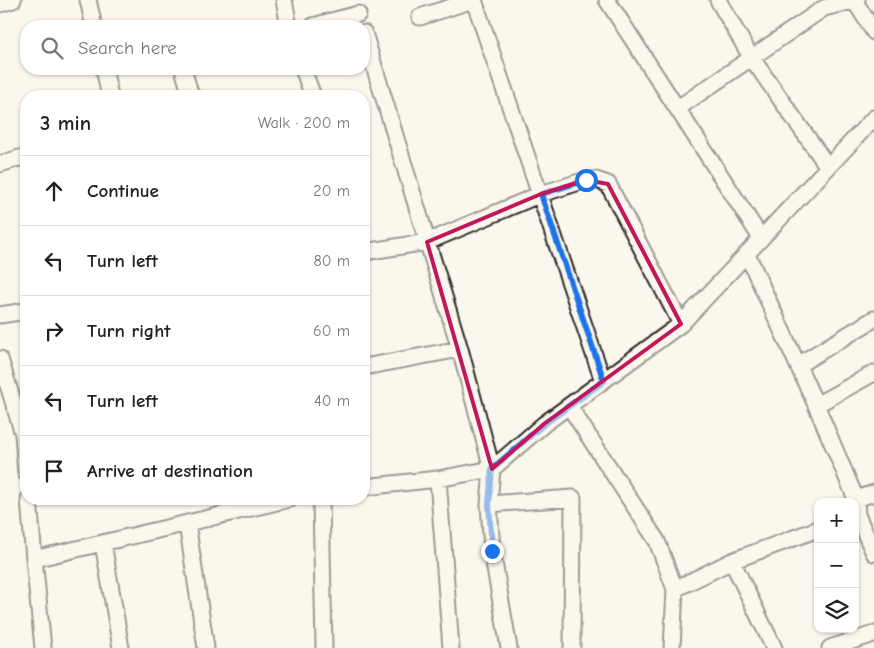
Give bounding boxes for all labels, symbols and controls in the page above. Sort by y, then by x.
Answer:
search box [20,20,370,75]
icon: search [38,34,66,62]
text: Search here [78,37,177,59]
text: 3 min [40,111,91,135]
text: Walk · 200 m [258,114,350,132]
route start [575,169,598,192]
icon: ahead [40,177,68,205]
text: Continue [87,180,159,202]
text: 20 m [313,182,350,200]
icon: left [40,247,68,275]
text: Turn left [87,250,158,272]
text: 80 m [313,252,350,270]
icon: right [40,317,68,345]
text: Turn right [87,320,171,342]
text: 60 m [313,322,350,340]
icon: left [40,387,68,415]
text: Turn left [87,390,158,412]
text: 40 m [314,392,350,410]
icon: arrive [40,457,68,485]
text: Arrive at destination [87,460,253,482]
map controls [814,498,859,633]
button: + [814,498,859,543]
route end [481,540,504,563]
button: − [814,543,859,588]
button: layers [814,588,859,633]

